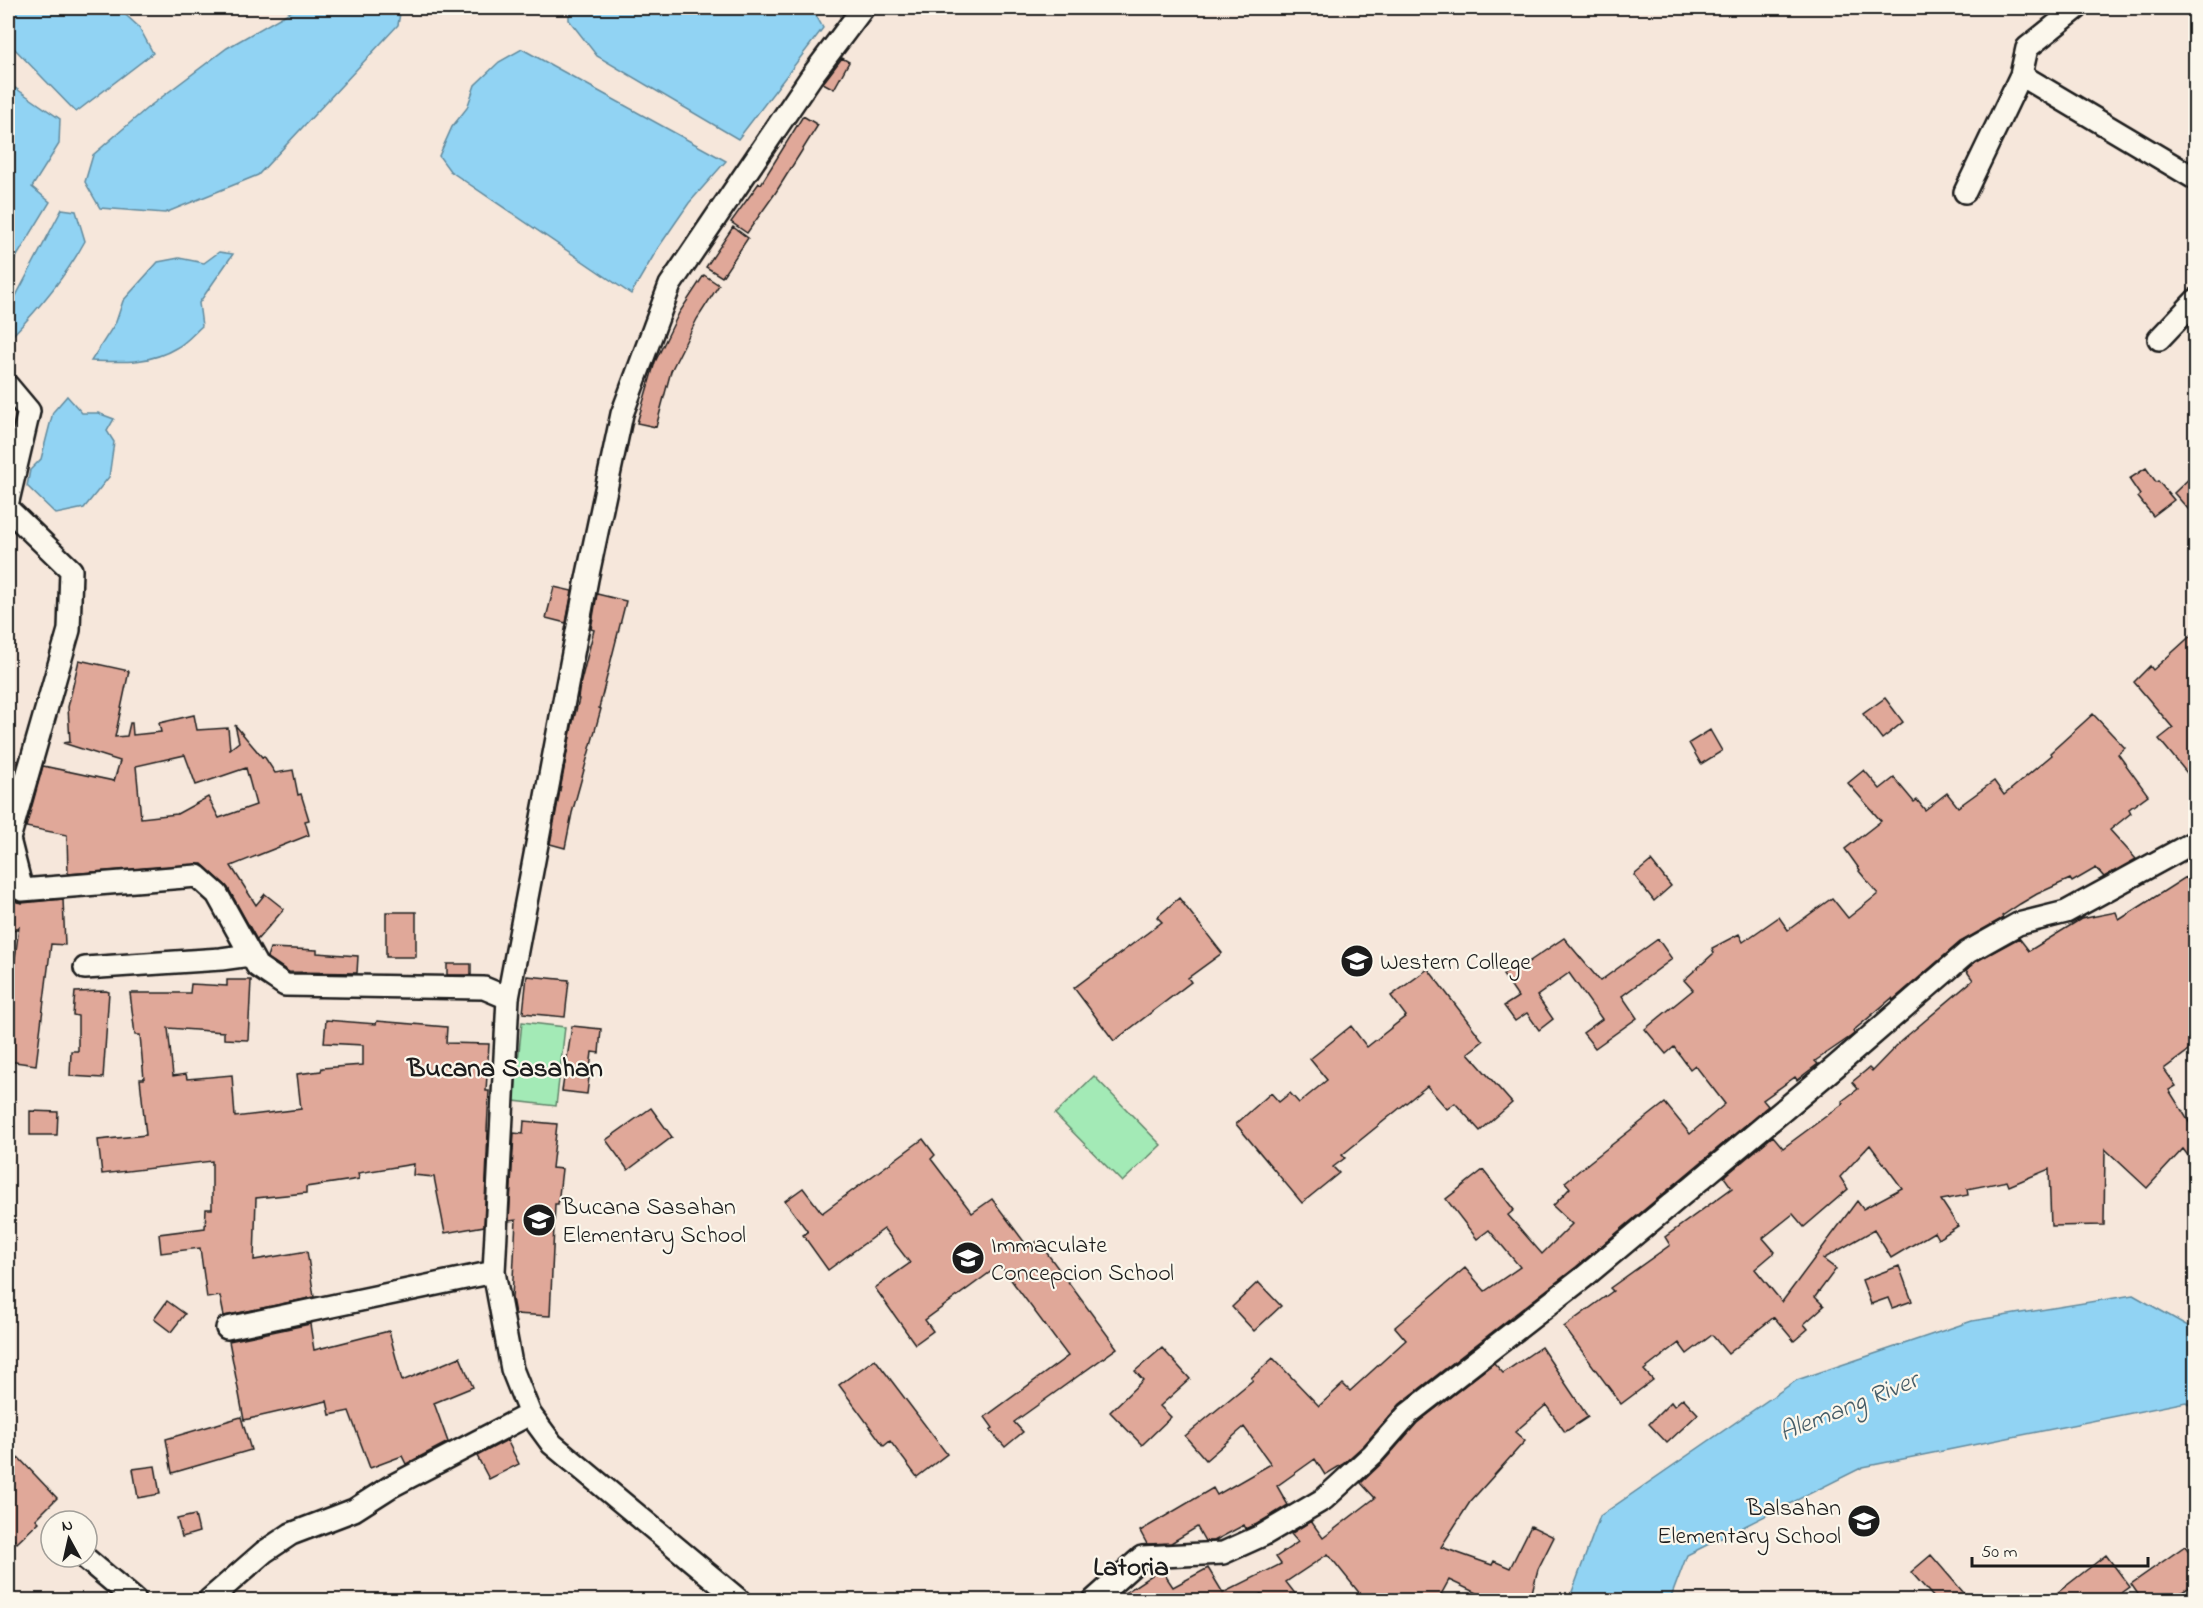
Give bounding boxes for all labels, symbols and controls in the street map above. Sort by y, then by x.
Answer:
school or university icon: Western College [1339,943,1375,979]
place label: Western College [1380,946,1531,981]
district label: Bucana Sasahan [405,1050,603,1089]
place label: Bucana Sasahan Elementary School [561,1191,746,1255]
school or university icon: Bucana Sasahan Elementary School [521,1202,557,1238]
place label: Immaculate Concepcion School [991,1229,1174,1292]
school or university icon: Immaculate Concepcion School [950,1240,986,1276]
water label: Alemang River [1774,1362,1927,1453]
place label: Balsahan Elementary School [1657,1492,1841,1556]
school or university icon: Balsahan Elementary School [1846,1503,1882,1539]
north arrow [39,1509,99,1569]
text: N [60,1513,74,1539]
scale bar [1972,1530,2148,1568]
text: 50 m [1981,1540,2018,1566]
district label: Latoria [1093,1549,1169,1588]

